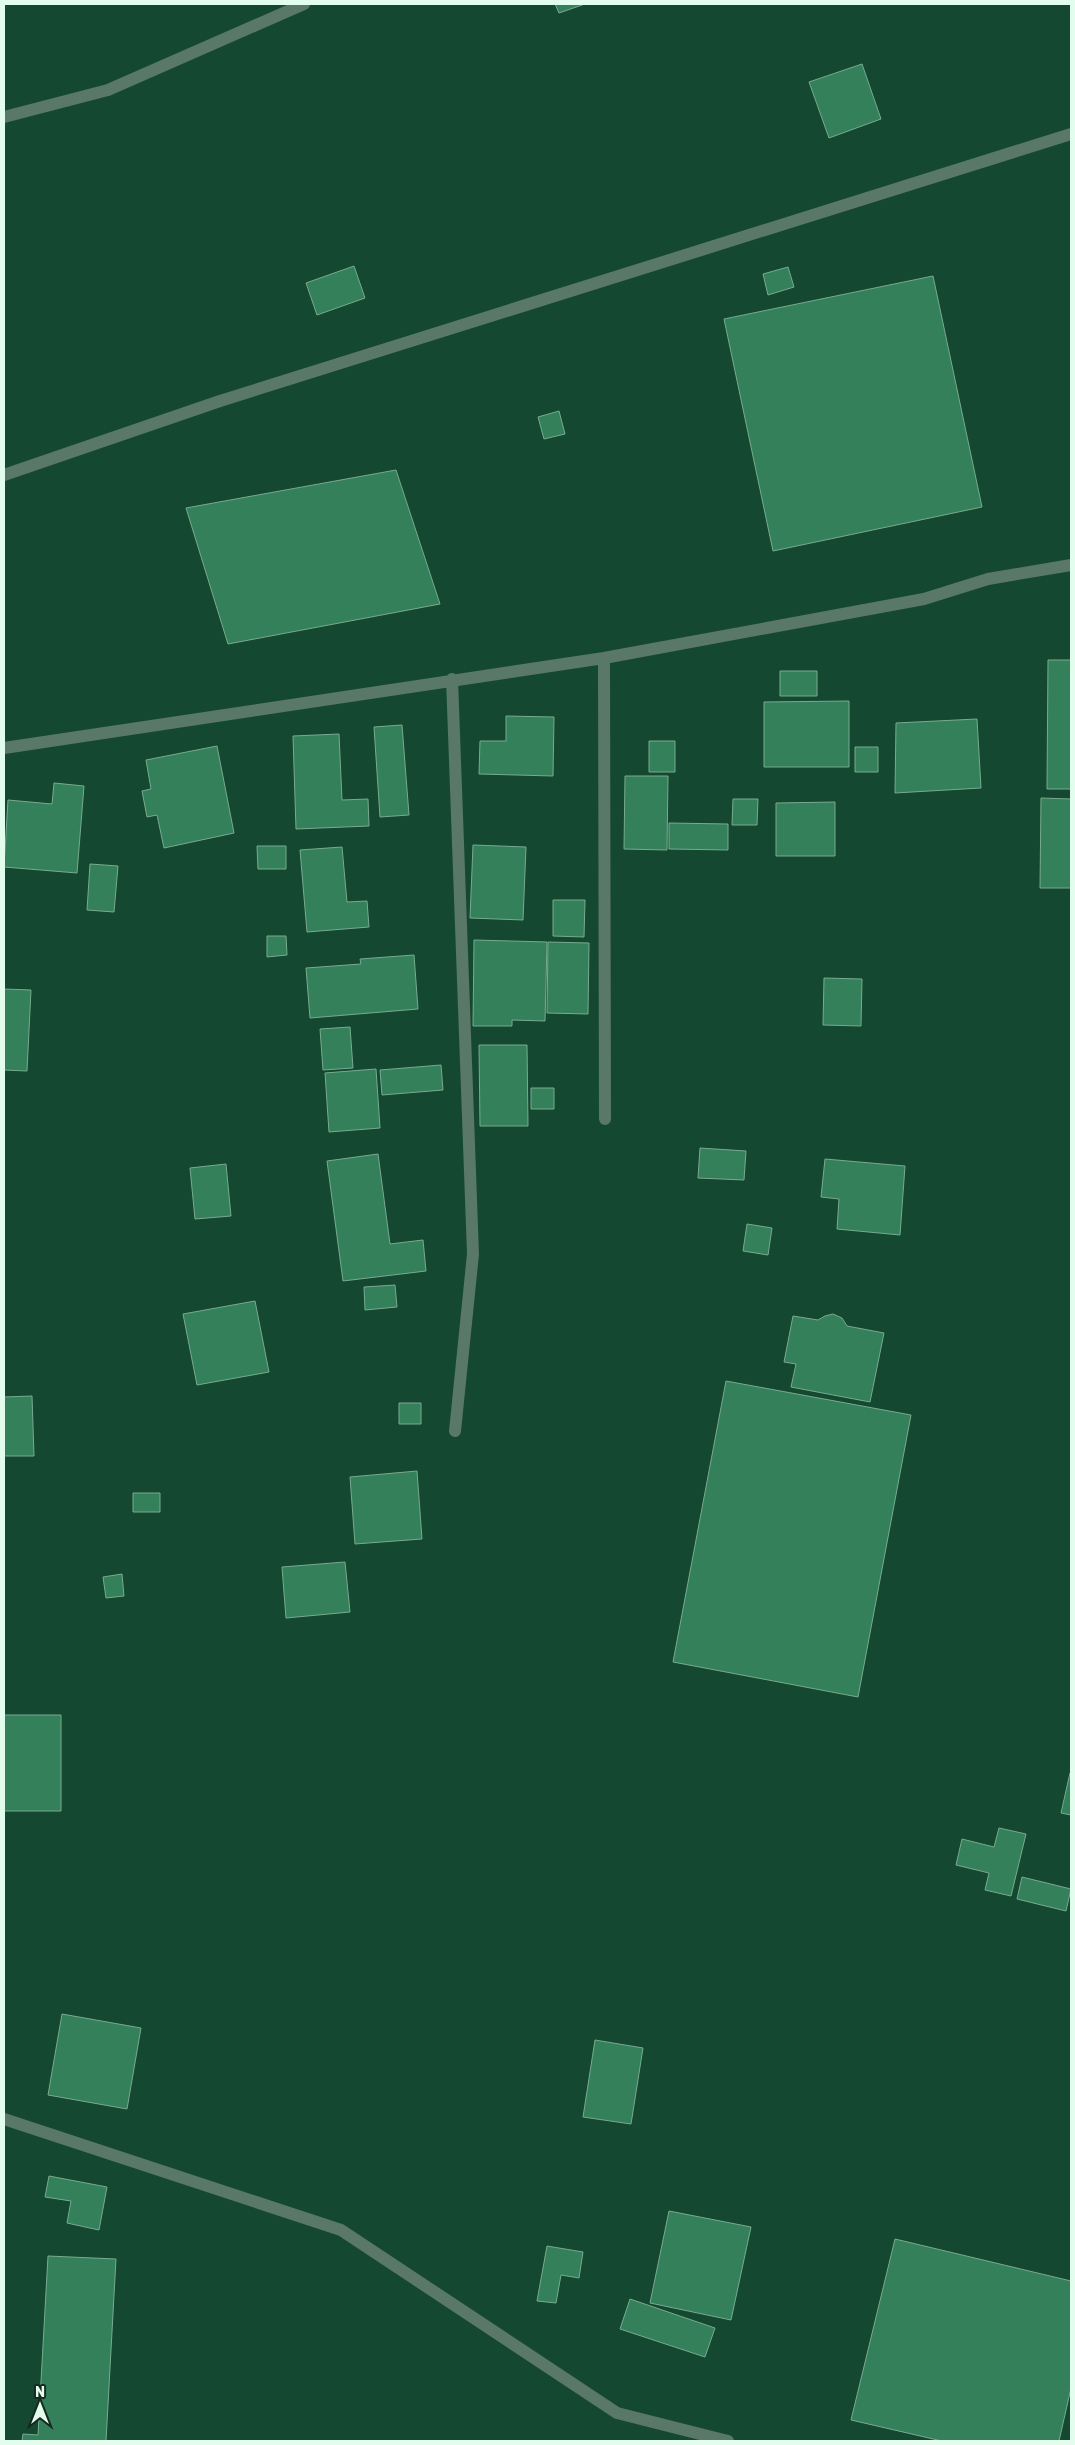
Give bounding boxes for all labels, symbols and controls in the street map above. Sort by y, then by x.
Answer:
north arrow [15,2380,65,2430]
text: N [35,2384,45,2401]

